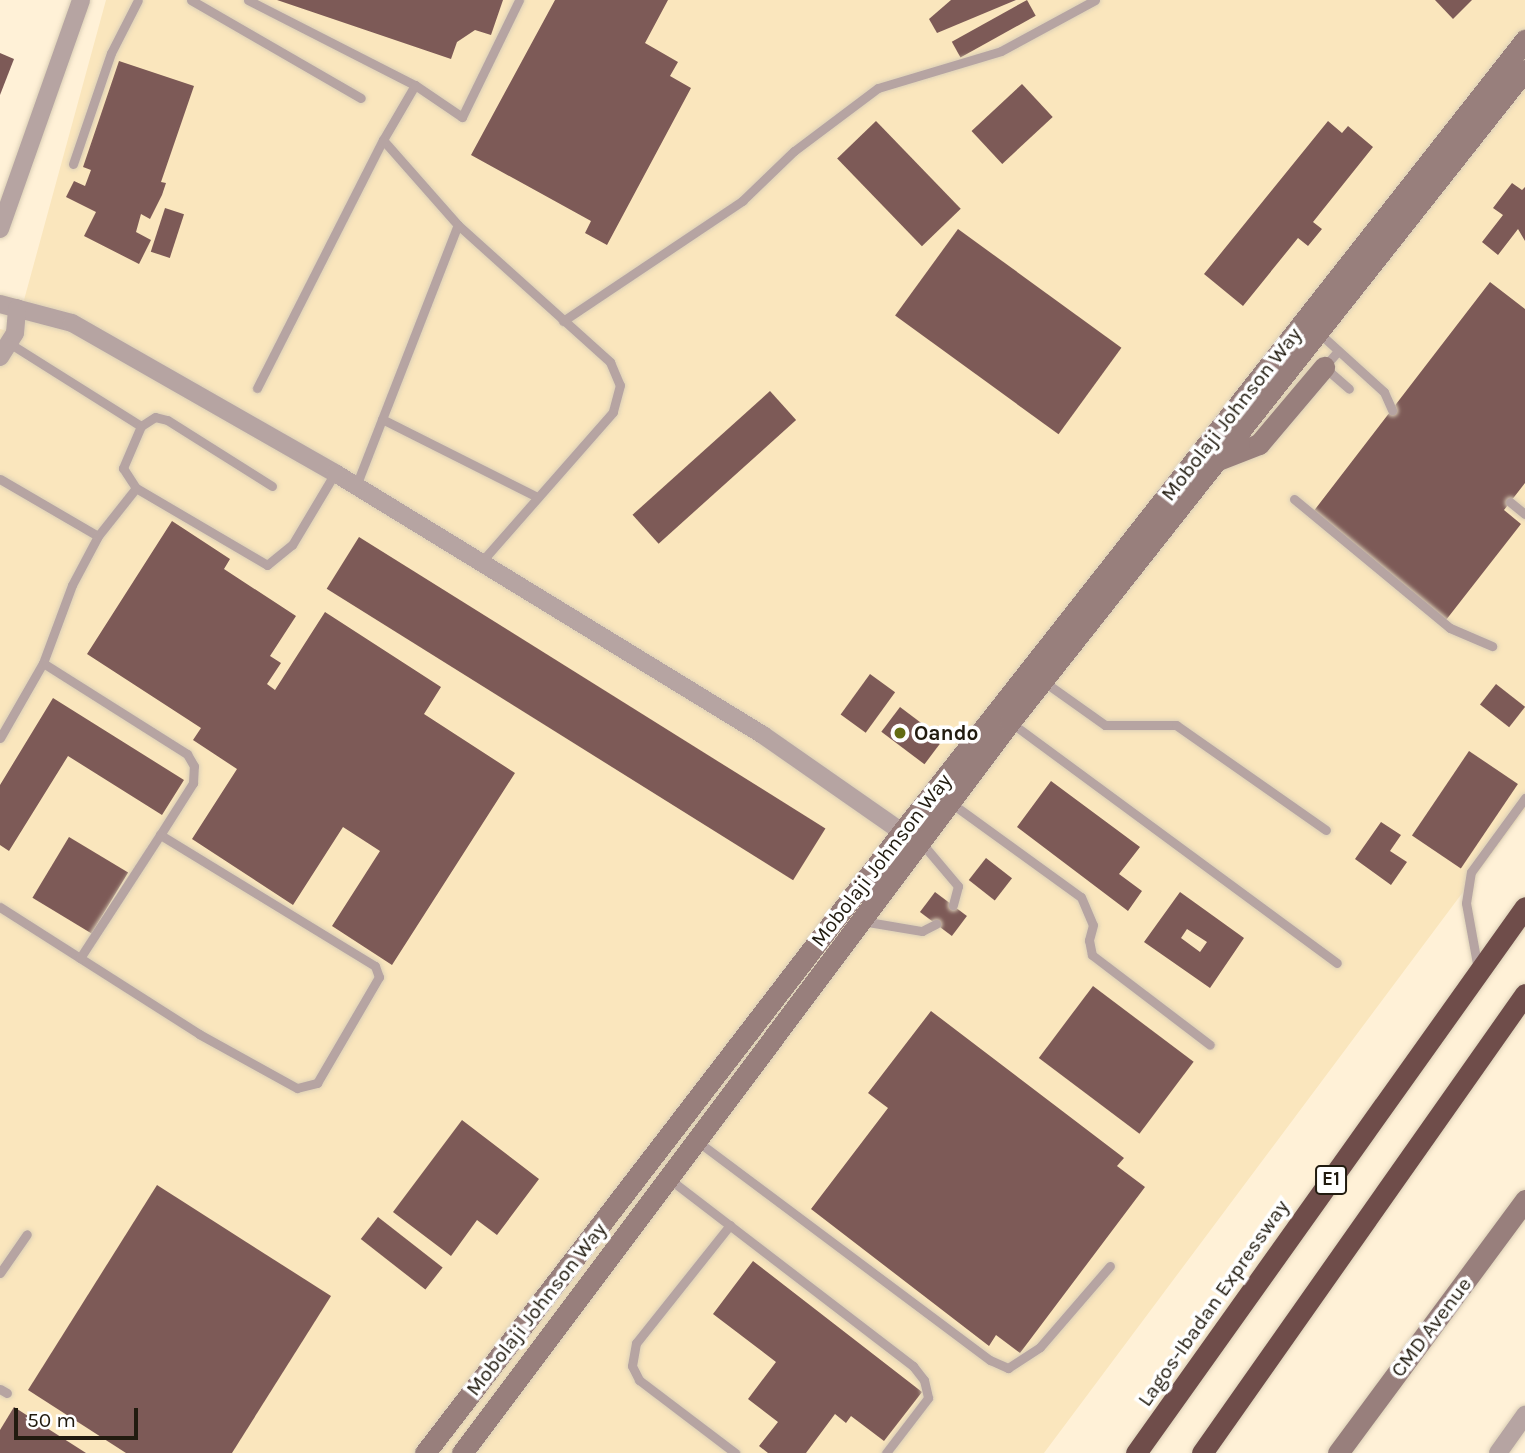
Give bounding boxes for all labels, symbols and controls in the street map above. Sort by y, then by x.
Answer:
street label: Mobolaji Johnson Way [1155,322,1307,506]
place label: Oando [914,720,978,746]
marker: Oando [892,725,908,741]
street label: Mobolaji Johnson Way [805,768,957,952]
road number: E1 [1314,1164,1348,1196]
street label: Lagos-Ibadan Expressway [1132,1195,1294,1411]
street label: Mobolaji Johnson Way [460,1217,612,1401]
street label: CMD Avenue [1385,1272,1477,1382]
scale bar [18,1394,142,1438]
text: 50 m [27,1408,76,1432]

